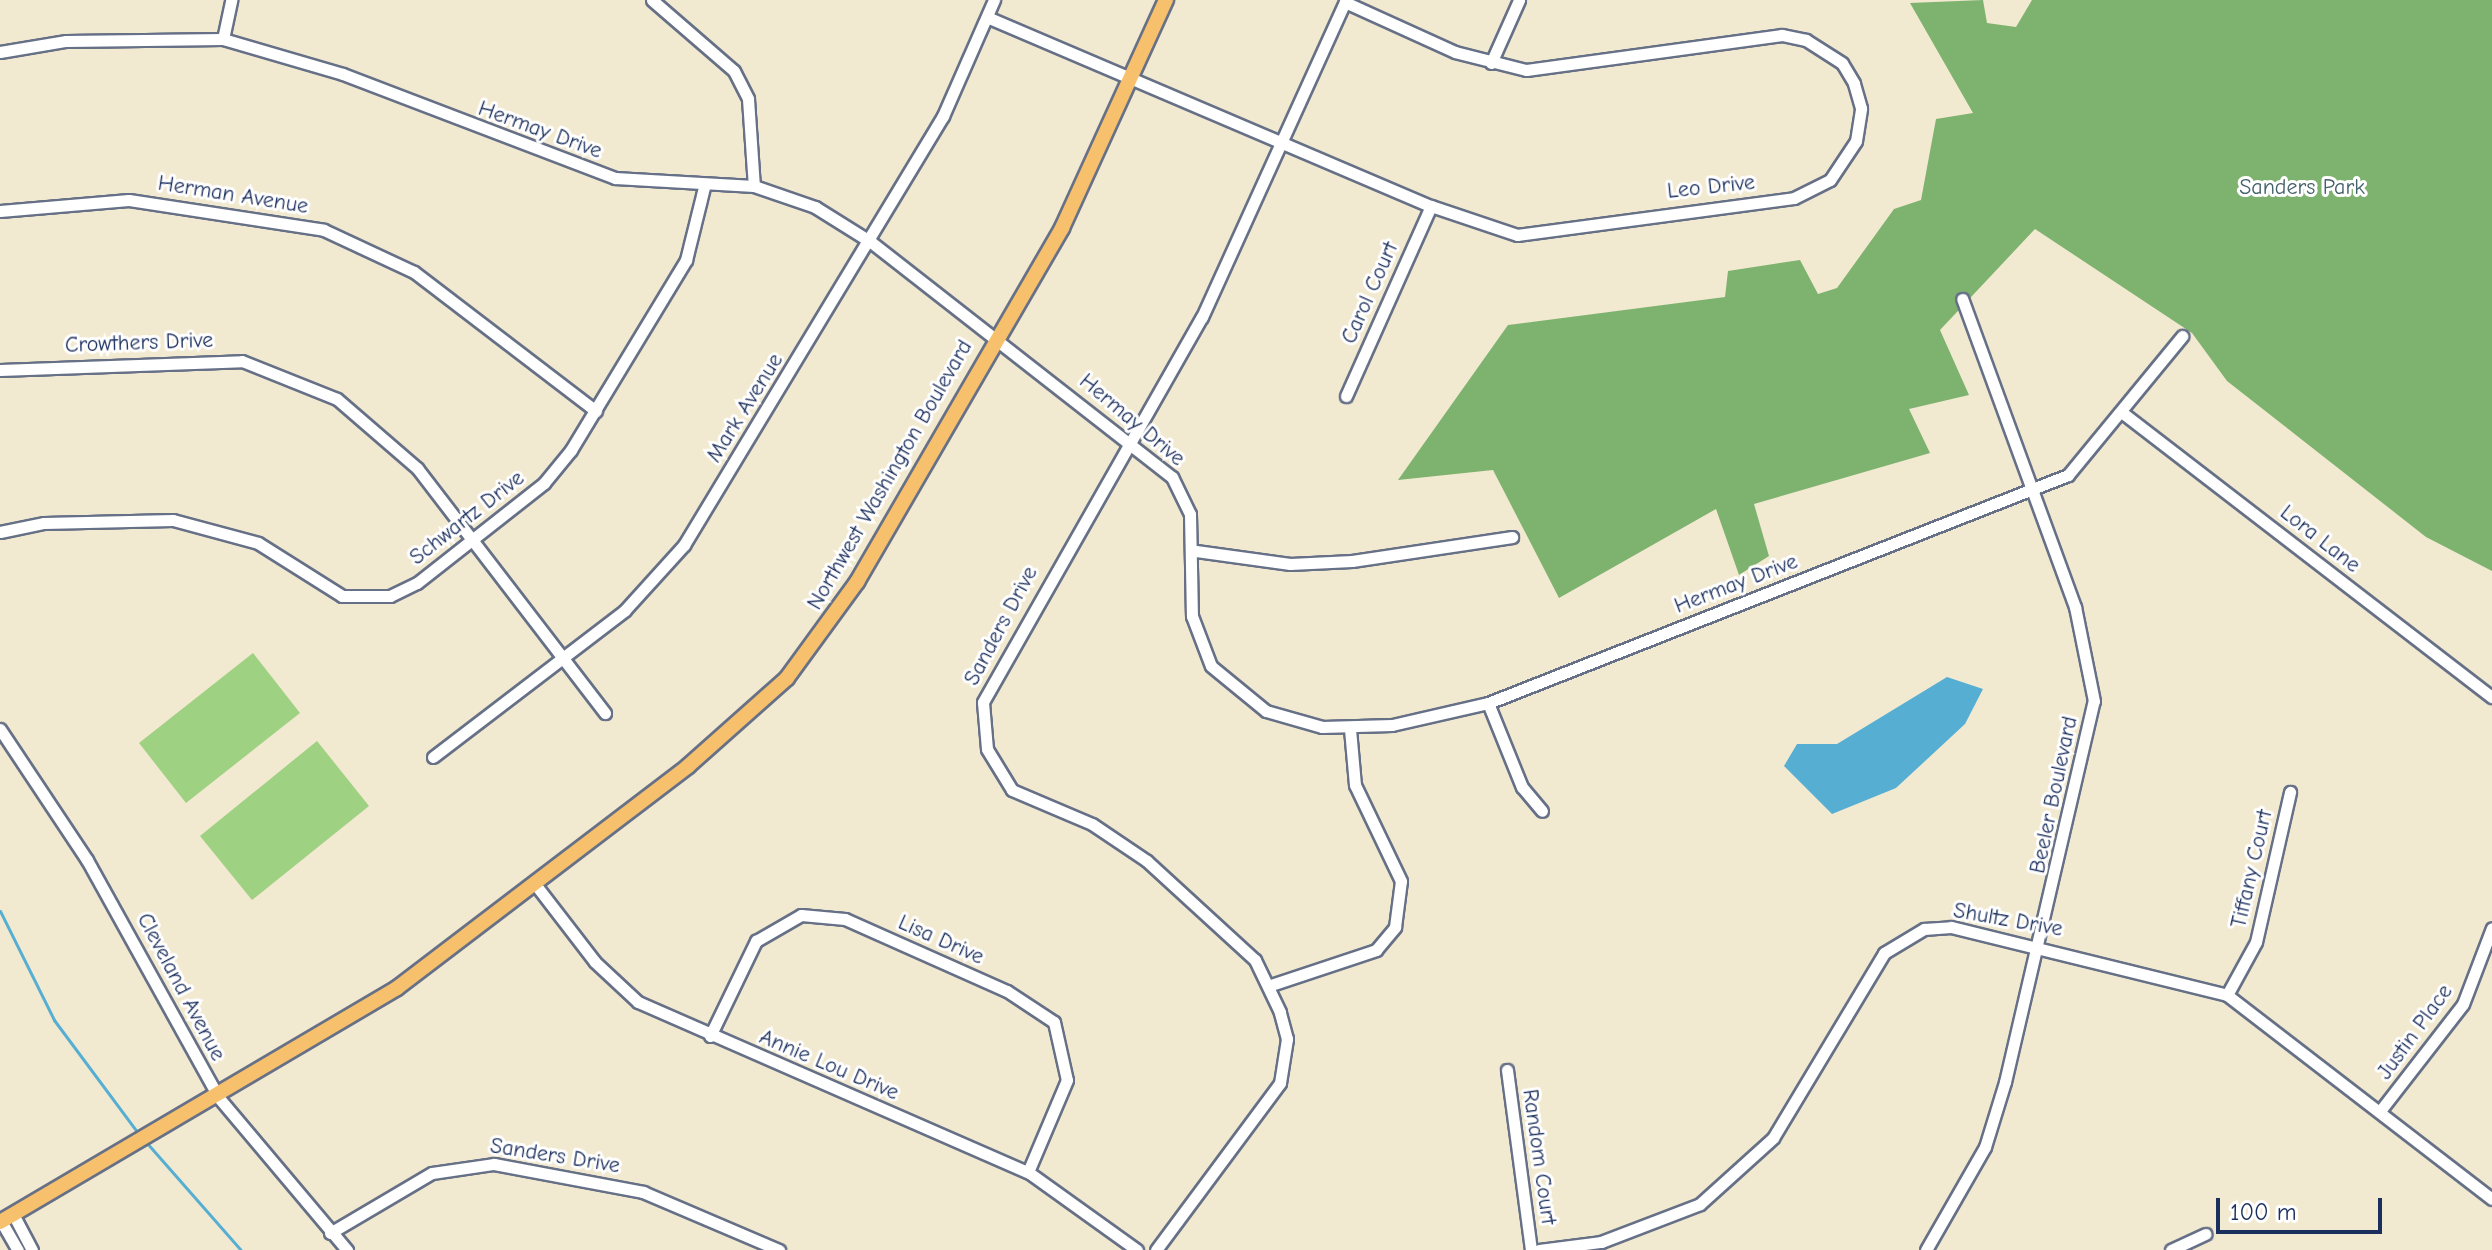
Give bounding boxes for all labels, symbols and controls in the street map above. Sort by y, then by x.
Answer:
street label: Hermay Drive [475,95,605,165]
street label: Leo Drive [1666,169,1756,205]
street label: Herman Avenue [156,170,310,220]
park label: Sanders Park [2239,175,2365,201]
street label: Carol Court [1336,238,1404,348]
street label: Crowthers Drive [64,327,214,359]
street label: Northwest Washington Boulevard [802,335,978,615]
street label: Mark Avenue [701,349,789,467]
street label: Hermay Drive [1074,368,1190,472]
street label: Schwartz Drive [405,465,529,571]
street label: Lora Lane [2275,500,2365,578]
street label: Hermay Drive [1671,548,1801,620]
street label: Sanders Drive [959,562,1043,690]
street label: Beeler Boulevard [2024,714,2084,876]
street label: Tiffany Court [2226,807,2278,931]
street label: Shultz Drive [1951,897,2065,943]
street label: Cleveland Avenue [131,909,231,1065]
street label: Lisa Drive [894,909,988,971]
street label: Justin Place [2372,979,2458,1085]
street label: Annie Lou Drive [755,1024,903,1106]
street label: Random Court [1516,1088,1562,1226]
street label: Sanders Drive [488,1133,622,1179]
scale bar [2220,1182,2386,1232]
text: 100 m [2230,1198,2297,1226]

